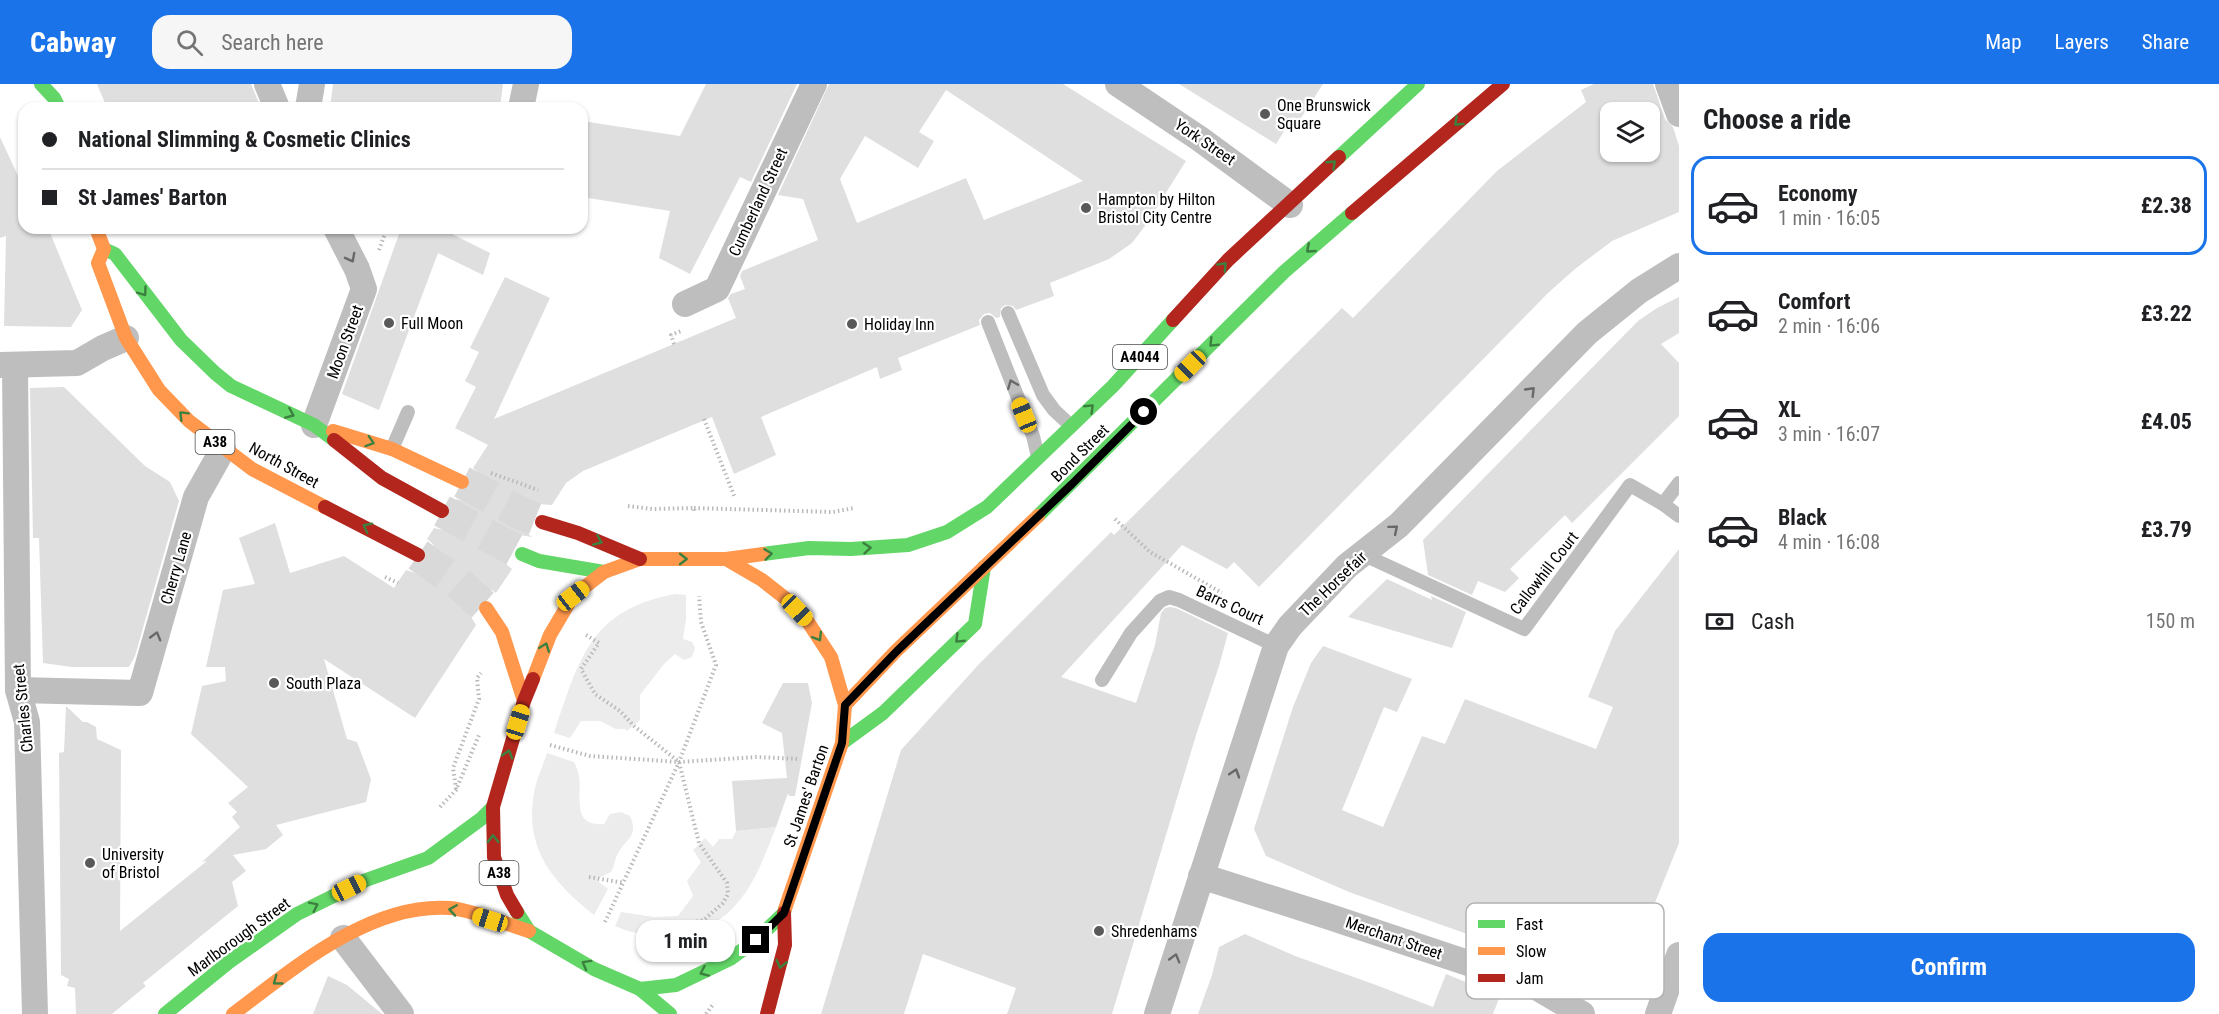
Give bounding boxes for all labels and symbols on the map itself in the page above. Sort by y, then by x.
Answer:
place label: One Brunswick Square [1277,96,1371,133]
marker: One Brunswick Square [1258,107,1272,121]
street label: York Street [1171,115,1239,169]
one-way arrow [1454,115,1465,126]
street label: Cumberland Street [725,145,792,259]
one-way arrow [1325,160,1335,171]
place label: Hampton by Hilton Bristol City Centre [1098,190,1215,227]
marker: Hampton by Hilton Bristol City Centre [1079,201,1093,215]
one-way arrow [1306,242,1317,253]
one-way arrow [344,251,356,262]
one-way arrow [1216,262,1227,272]
one-way arrow [135,285,146,296]
street label: Moon Street [323,302,367,381]
place label: Full Moon [401,314,463,333]
place label: Holiday Inn [864,315,935,334]
marker: Full Moon [382,316,396,330]
marker: Holiday Inn [845,317,859,331]
one-way arrow [1209,336,1220,346]
road number: A4044 [1113,345,1167,369]
car [1171,347,1209,385]
one-way arrow [1007,379,1020,390]
one-way arrow [1524,387,1535,397]
car [1009,395,1039,435]
route start [1130,398,1157,425]
one-way arrow [1083,404,1094,415]
one-way arrow [283,407,294,419]
one-way arrow [180,412,191,423]
street label: Bond Street [1047,420,1113,486]
road number: A38 [196,430,234,454]
one-way arrow [364,435,375,447]
street label: North Street [246,438,322,492]
one-way arrow [362,523,373,535]
one-way arrow [1387,525,1398,536]
street label: Callowhill Court [1506,528,1582,618]
street label: Cherry Lane [157,529,195,607]
one-way arrow [592,534,603,546]
one-way arrow [863,542,872,555]
street label: The Horsefair [1295,547,1371,621]
one-way arrow [763,548,772,560]
one-way arrow [679,553,688,565]
car [553,578,593,614]
street label: Barrs Court [1193,581,1267,629]
car [778,591,816,629]
one-way arrow [149,631,161,642]
one-way arrow [810,631,822,641]
one-way arrow [956,632,967,643]
one-way arrow [538,642,551,653]
street label: Charles Street [9,663,37,753]
place label: South Plaza [286,674,361,693]
marker: South Plaza [267,676,281,690]
car [504,702,532,742]
street label: St James' Barton [780,742,832,850]
one-way arrow [501,749,513,760]
one-way arrow [1227,768,1240,779]
one-way arrow [487,835,500,844]
place label: University of Bristol [102,845,164,882]
marker: University of Bristol [83,856,97,870]
road number: A38 [480,861,518,885]
car [329,872,369,904]
street label: Marlborough Street [184,893,294,980]
one-way arrow [307,901,318,913]
legend [1466,903,1664,999]
one-way arrow [448,904,458,916]
car [470,906,510,934]
street label: Merchant Street [1343,913,1445,963]
text: Fast [1516,915,1543,934]
callout: 1 min [636,919,735,961]
place label: Shredenhams [1111,922,1197,941]
marker: Shredenhams [1092,924,1106,938]
route end [742,926,769,953]
text: Slow [1516,942,1546,961]
one-way arrow [1168,953,1180,964]
one-way arrow [775,959,788,969]
one-way arrow [582,960,593,971]
one-way arrow [700,965,711,977]
text: Jam [1516,969,1543,988]
one-way arrow [273,974,284,985]

